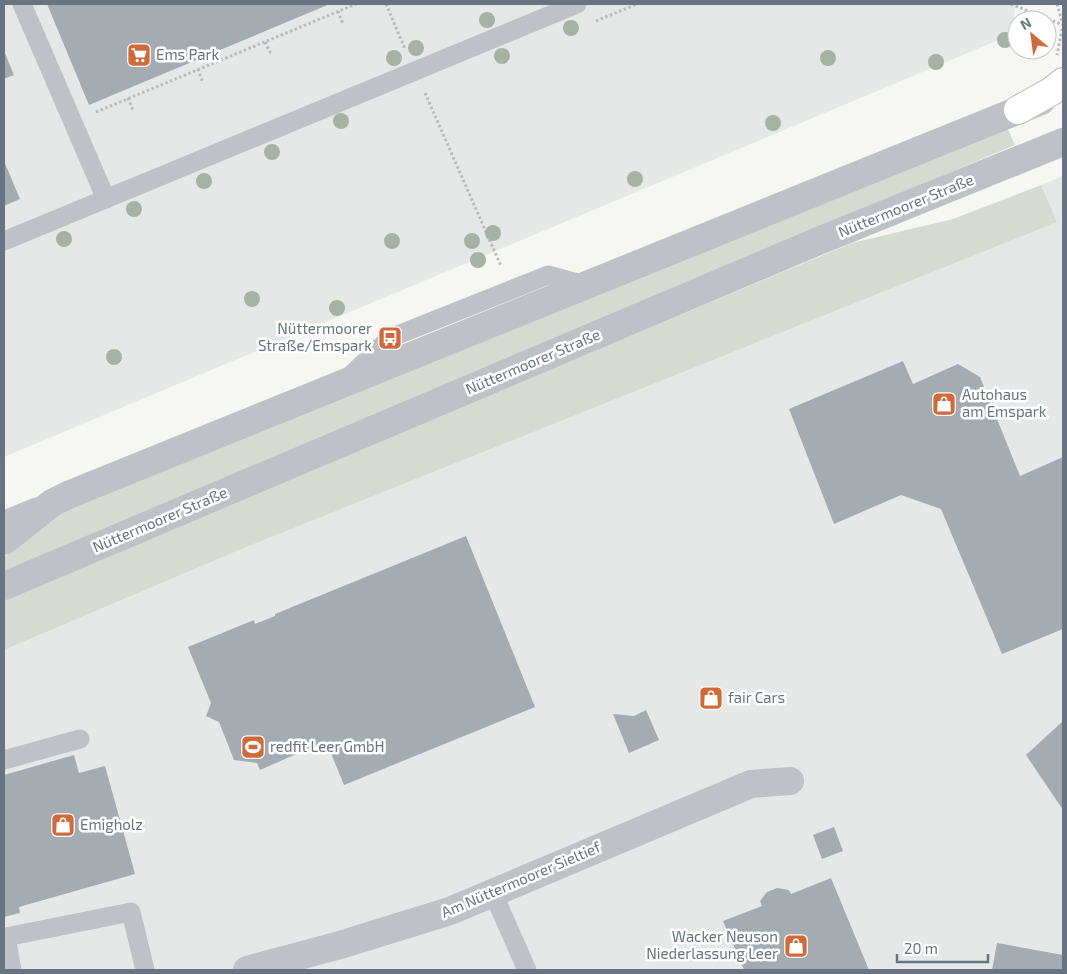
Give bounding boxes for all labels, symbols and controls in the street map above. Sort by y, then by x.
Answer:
north arrow [1007,10,1057,60]
text: N [1017,13,1034,33]
supermarket icon: Ems Park [126,42,152,68]
place label: Ems Park [156,45,220,63]
street label: Nüttermoorer Straße [835,170,976,240]
place label: Nüttermoorer Straße/Emspark [258,319,372,354]
bus stop icon: Nüttermoorer Straße/Emspark [377,325,403,351]
street label: Nüttermoorer Straße [463,325,602,398]
place label: Autohaus am Emspark [962,385,1047,420]
shop icon: Autohaus am Emspark [931,391,957,417]
street label: Nüttermoorer Straße [90,483,229,556]
shop icon: fair Cars [698,685,724,711]
place label: fair Cars [728,688,785,706]
sports icon: redfit Leer GmbH [240,734,266,760]
place label: redfit Leer GmbH [270,737,385,755]
shop icon: Emigholz [50,812,76,838]
place label: Emigholz [80,815,143,833]
street label: Am Nüttermoorer Sieltief [438,837,603,921]
place label: Wacker Neuson Niederlassung Leer [646,927,778,962]
scale bar [897,932,988,964]
shop icon: Wacker Neuson Niederlassung Leer [783,933,809,959]
text: 20 m [904,939,938,957]

